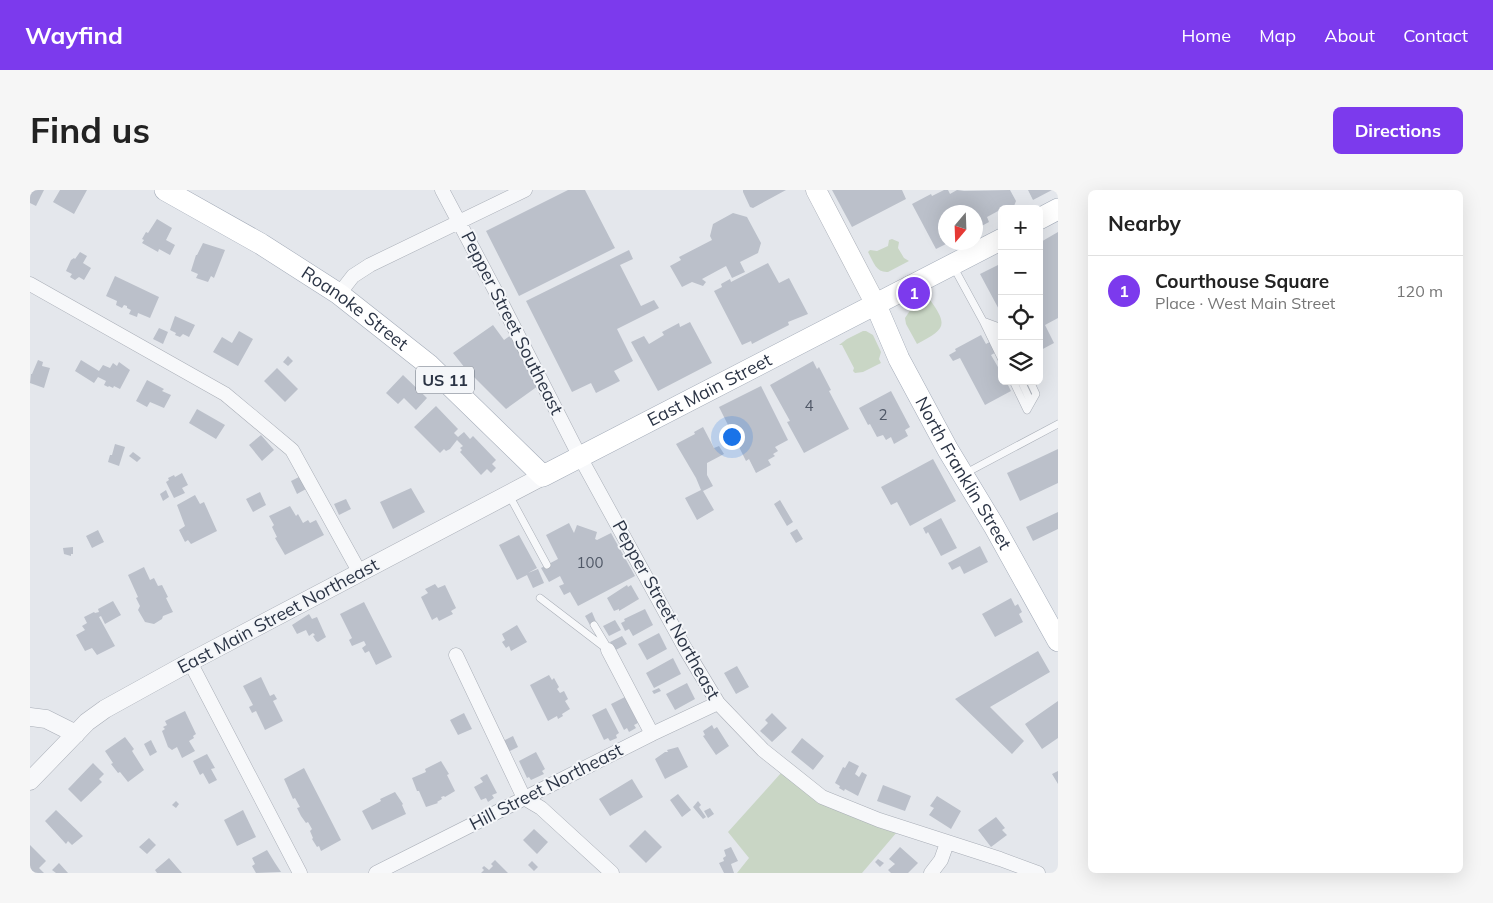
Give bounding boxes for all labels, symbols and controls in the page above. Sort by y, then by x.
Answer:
text: Wayfind [25,20,123,50]
text: Home [1181,24,1231,47]
text: Map [1259,24,1296,47]
text: About [1324,24,1375,47]
text: Contact [1403,24,1468,47]
button: Directions [1333,107,1463,154]
text: Find us [30,108,150,152]
north arrow [938,205,983,250]
map controls [998,205,1043,385]
button: + [998,205,1043,250]
text: Nearby [1108,210,1181,236]
street label: Pepper Street Southeast [456,227,569,418]
button: − [998,250,1043,295]
street label: Roanoke Street [297,261,413,355]
text: Courthouse Square [1155,269,1329,293]
pin: 1 [898,274,930,312]
text: 1 [1119,281,1129,301]
text: 120 m [1396,281,1443,301]
text: Place · West Main Street [1155,293,1335,313]
button: locate [998,295,1043,340]
button: layers [998,340,1043,385]
street label: East Main Street [643,348,775,431]
road number: US 11 [416,366,474,394]
street label: North Franklin Street [910,393,1017,554]
house number: 4 [804,396,814,415]
house number: 2 [878,405,888,424]
your location [719,424,745,450]
street label: Pepper Street Northeast [608,516,725,703]
street label: East Main Street Northeast [173,553,382,678]
house number: 100 [576,553,604,572]
street label: Hill Street Northeast [465,738,626,835]

